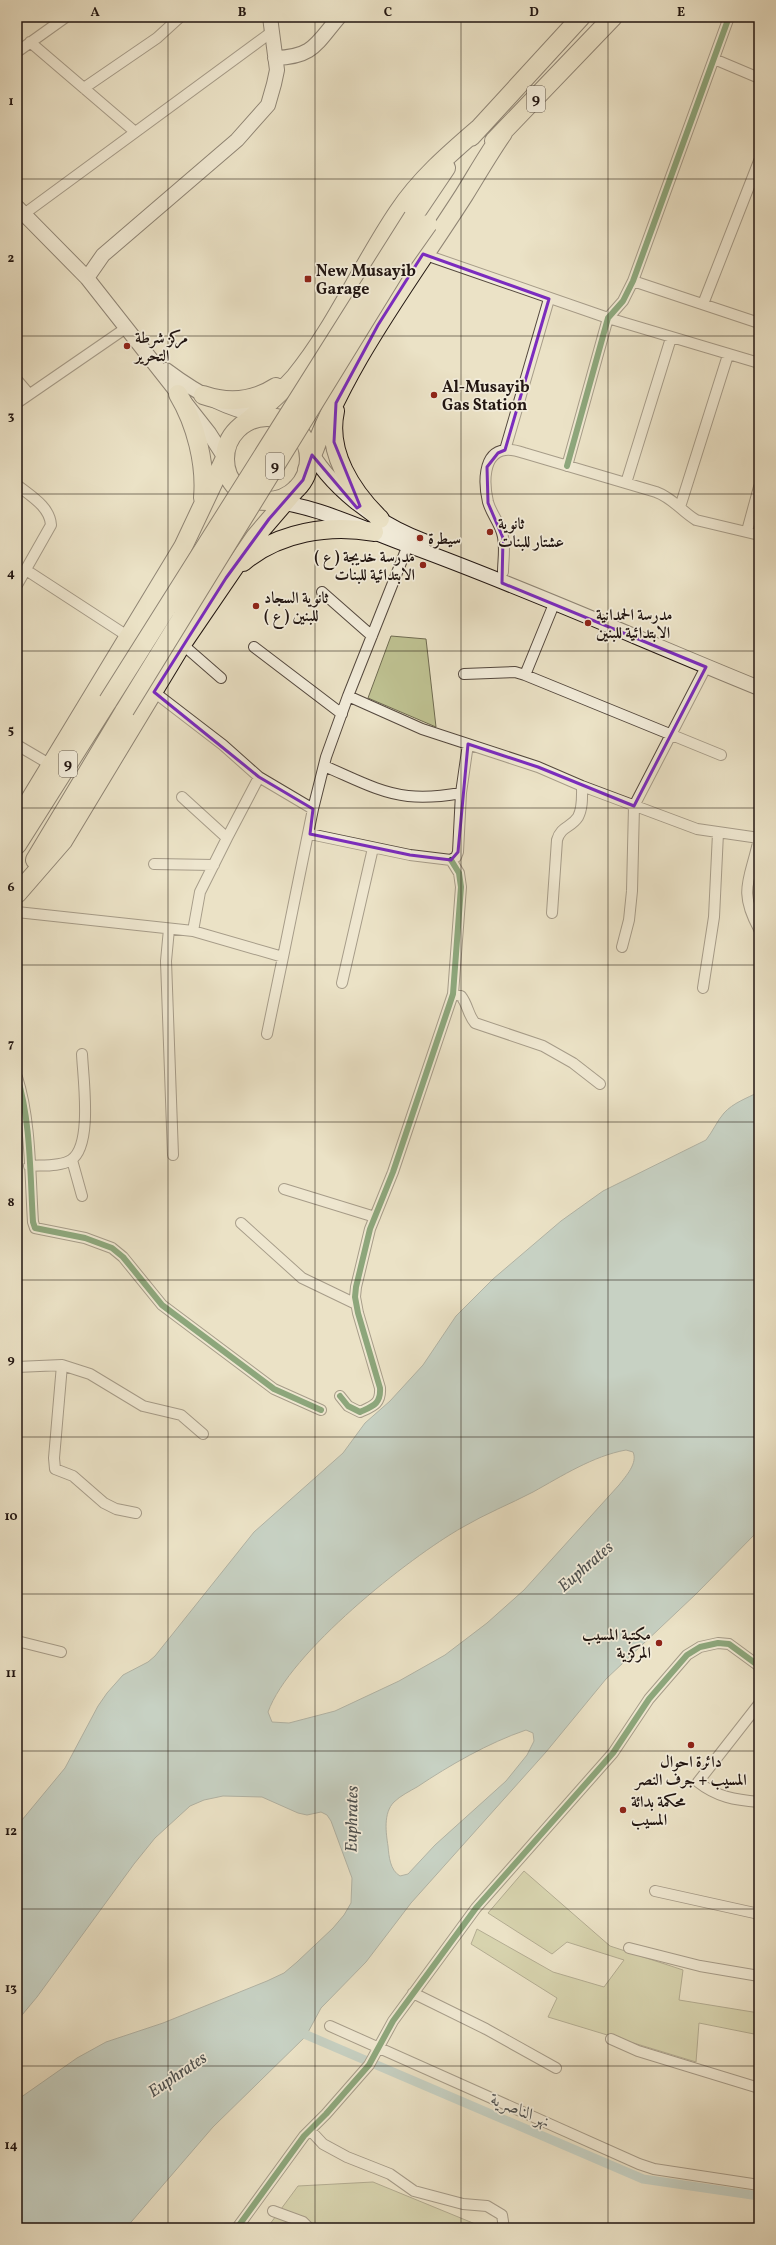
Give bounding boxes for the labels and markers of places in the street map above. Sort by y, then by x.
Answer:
place label: New Musayib Garage [316,261,416,301]
marker: New Musayib Garage [303,274,313,284]
place label: مركز شرطة التحرير [133,328,188,368]
marker: مركز شرطة التحرير [122,341,132,351]
place label: Al-Musayib Gas Station [442,377,530,417]
marker: Al-Musayib Gas Station [429,390,439,400]
place label: ثانوية عشتار للبنات [498,514,565,554]
marker: ثانوية عشتار للبنات [485,527,495,537]
place label: سيطرة [428,529,461,551]
marker: سيطرة [415,533,425,543]
place label: مدرسة خديجة ( ع ) الابتدائية للبنات [314,547,415,587]
marker: مدرسة خديجة ( ع ) الابتدائية للبنات [418,560,428,570]
place label: ثانوية السجاد ( ع ) للبنين [264,588,329,629]
marker: ثانوية السجاد ( ع ) للبنين [251,601,261,611]
place label: مدرسة الحمدانية الابتدائية للبنين [596,605,672,645]
marker: مدرسة الحمدانية الابتدائية للبنين [583,618,593,628]
place label: مكتبة المسيب المركزية [582,1625,651,1665]
marker: مكتبة المسيب المركزية [654,1638,664,1648]
marker: دائرة احوال المسيب + جرف النصر [686,1740,696,1750]
place label: دائرة احوال المسيب + جرف النصر [633,1752,747,1792]
place label: محكمة بدائة المسيب [631,1792,686,1832]
marker: محكمة بدائة المسيب [618,1805,628,1815]

